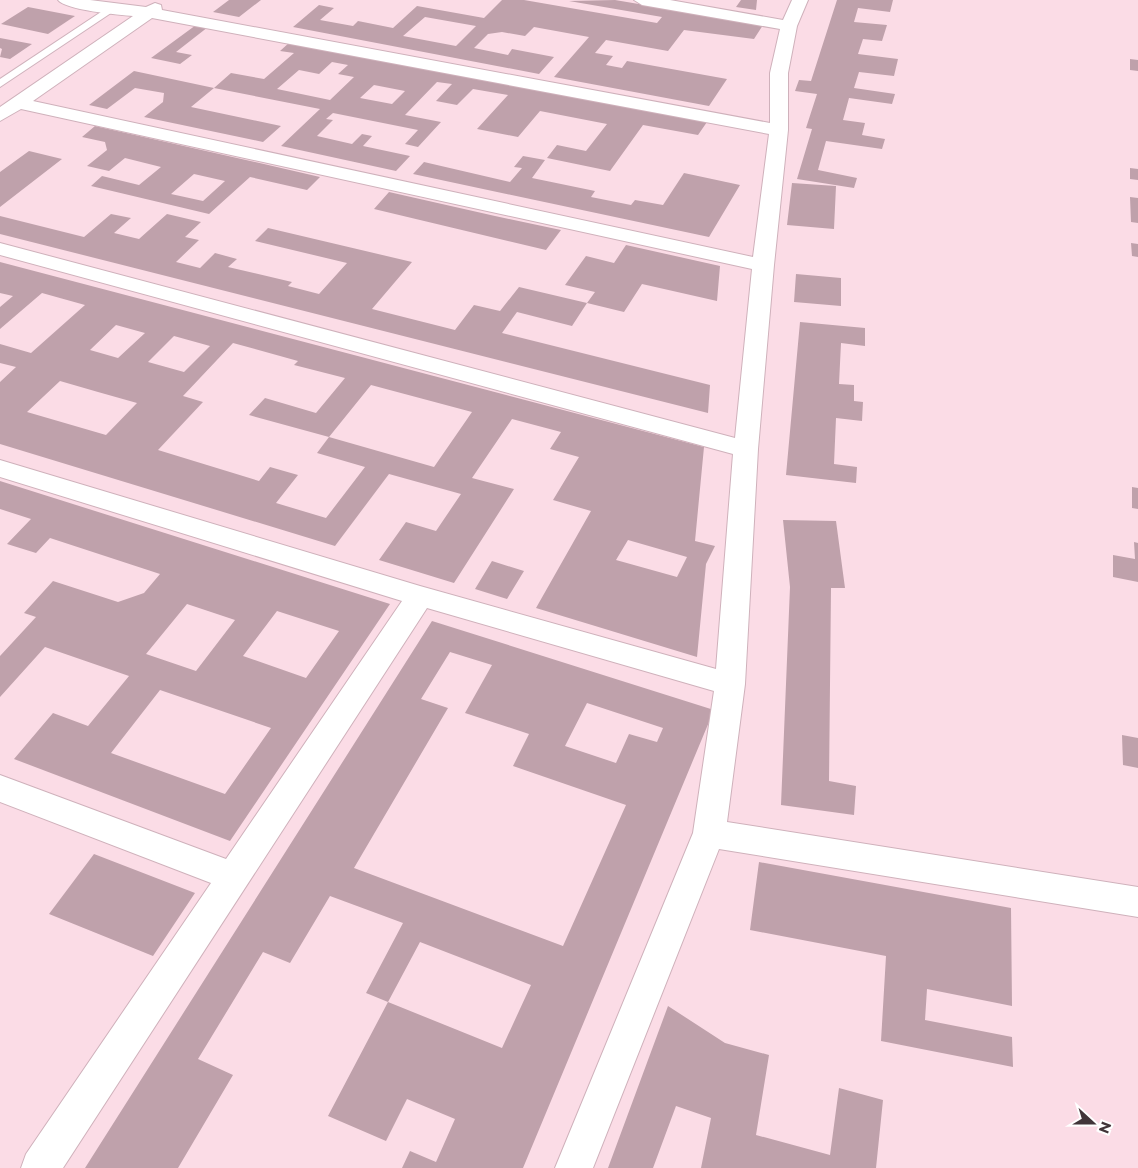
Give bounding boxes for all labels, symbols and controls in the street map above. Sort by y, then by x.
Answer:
north arrow [1068,1098,1118,1148]
text: N [1095,1119,1116,1136]

